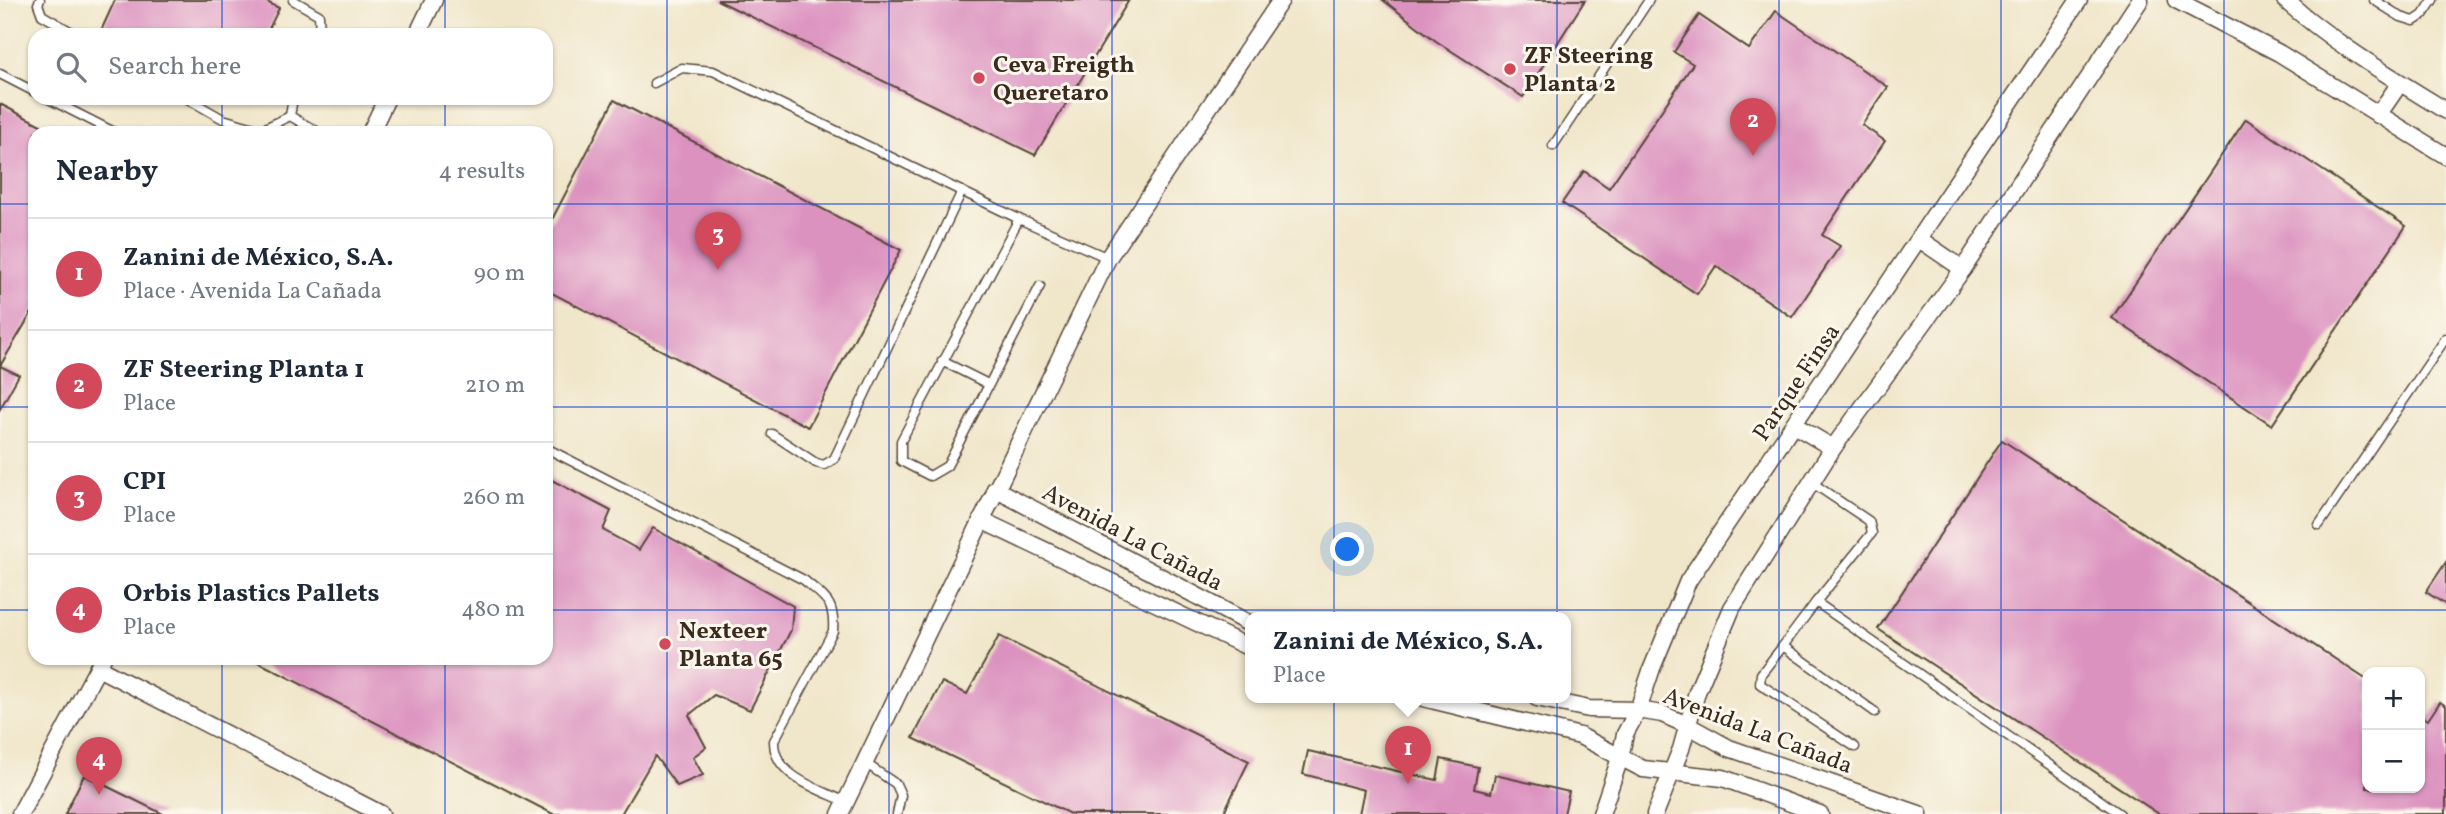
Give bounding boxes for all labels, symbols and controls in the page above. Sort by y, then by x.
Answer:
search box [28,28,553,105]
place label: ZF Steering Planta 2 [1524,40,1653,102]
icon: search [52,48,90,86]
text: Search here [108,49,241,85]
place label: Ceva Freigth Queretaro [993,49,1135,111]
marker: ZF Steering Planta 2 [1502,61,1518,77]
marker: Ceva Freigth Queretaro [971,70,987,86]
pin: 2 [1730,98,1776,156]
text: Nearby [56,151,158,193]
text: 4 results [439,156,525,188]
pin: 3 [695,212,741,270]
text: Zanini de México, S.A. [123,240,394,276]
text: 1 [74,258,84,290]
text: 90 m [474,258,525,290]
text: Place · Avenida La Cañada [123,276,382,308]
street label: Parque Finsa [1746,318,1850,449]
text: ZF Steering Planta 1 [123,352,364,388]
text: 2 [73,370,85,402]
text: 210 m [465,370,525,402]
text: Place [123,388,176,420]
text: CPI [123,464,166,500]
street label: Avenida La Cañada [1035,477,1229,601]
text: 3 [73,482,85,514]
text: 260 m [462,482,525,514]
text: Place [123,500,176,532]
your location [1330,532,1364,566]
text: Orbis Plastics Pallets [123,576,379,612]
text: 4 [72,594,86,626]
text: 480 m [461,594,525,626]
text: Place [123,612,176,644]
popup [1245,612,1571,703]
place label: Nexteer Planta 65 [679,615,783,677]
text: Zanini de México, S.A. [1273,624,1543,660]
marker: Nexteer Planta 65 [657,636,673,652]
text: Place [1273,660,1326,692]
map controls [2362,667,2425,793]
button: + [2362,667,2425,730]
street label: Avenida La Cañada [1658,680,1857,784]
pin: 1 [1385,726,1431,784]
button: − [2362,730,2425,793]
pin: 4 [76,737,122,795]

